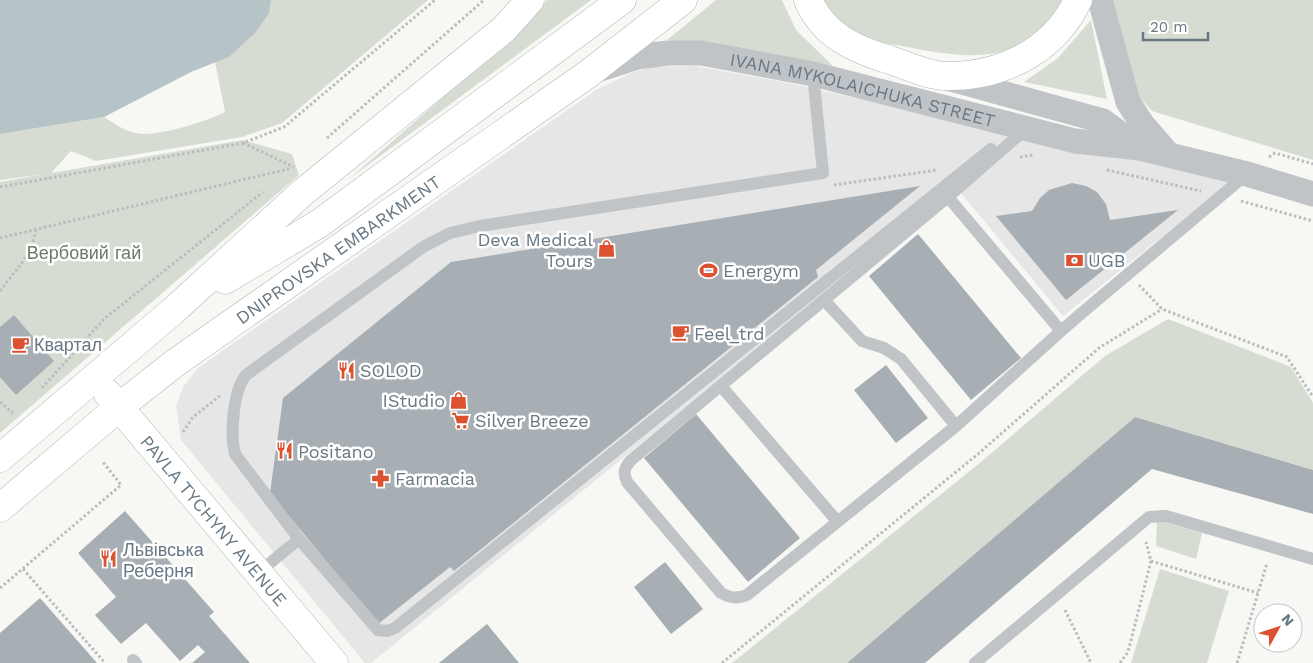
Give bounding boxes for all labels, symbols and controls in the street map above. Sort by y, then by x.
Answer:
scale bar [1143,10,1208,42]
text: 20 m [1150,18,1188,36]
street label: IVANA MYKOLAICHUKA STREET [728,48,997,131]
street label: DNIPROVSKA EMBARKMENT [232,170,444,328]
place label: Deva Medical Tours [477,229,593,271]
shop icon: Deva Medical Tours [597,239,617,259]
park label: Вербовий гай [27,242,141,263]
bank icon: UGB [1064,250,1084,270]
place label: UGB [1088,250,1126,271]
sports icon: Energym [699,260,719,280]
place label: Energym [723,260,799,281]
cafe icon: Feel_trd [670,323,690,343]
place label: Feel_trd [694,323,765,344]
cafe icon: Квартал [10,334,30,354]
place label: Квартал [34,334,102,355]
restaurant icon: SOLOD [336,360,356,380]
place label: SOLOD [360,360,422,381]
place label: IStudio [383,390,445,411]
shop icon: IStudio [449,390,469,410]
supermarket icon: Silver Breeze [451,410,471,430]
place label: Silver Breeze [475,410,589,431]
street label: PAVLA TYCHYNY AVENUE [137,431,292,610]
restaurant icon: Positano [274,441,294,461]
place label: Positano [298,441,374,462]
pharmacy icon: Farmacia [371,468,391,488]
place label: Farmacia [395,468,475,489]
place label: Львівська Реберня [123,539,205,581]
restaurant icon: Львівська Реберня [99,549,119,569]
north arrow [1253,603,1303,653]
text: N [1278,611,1297,629]

